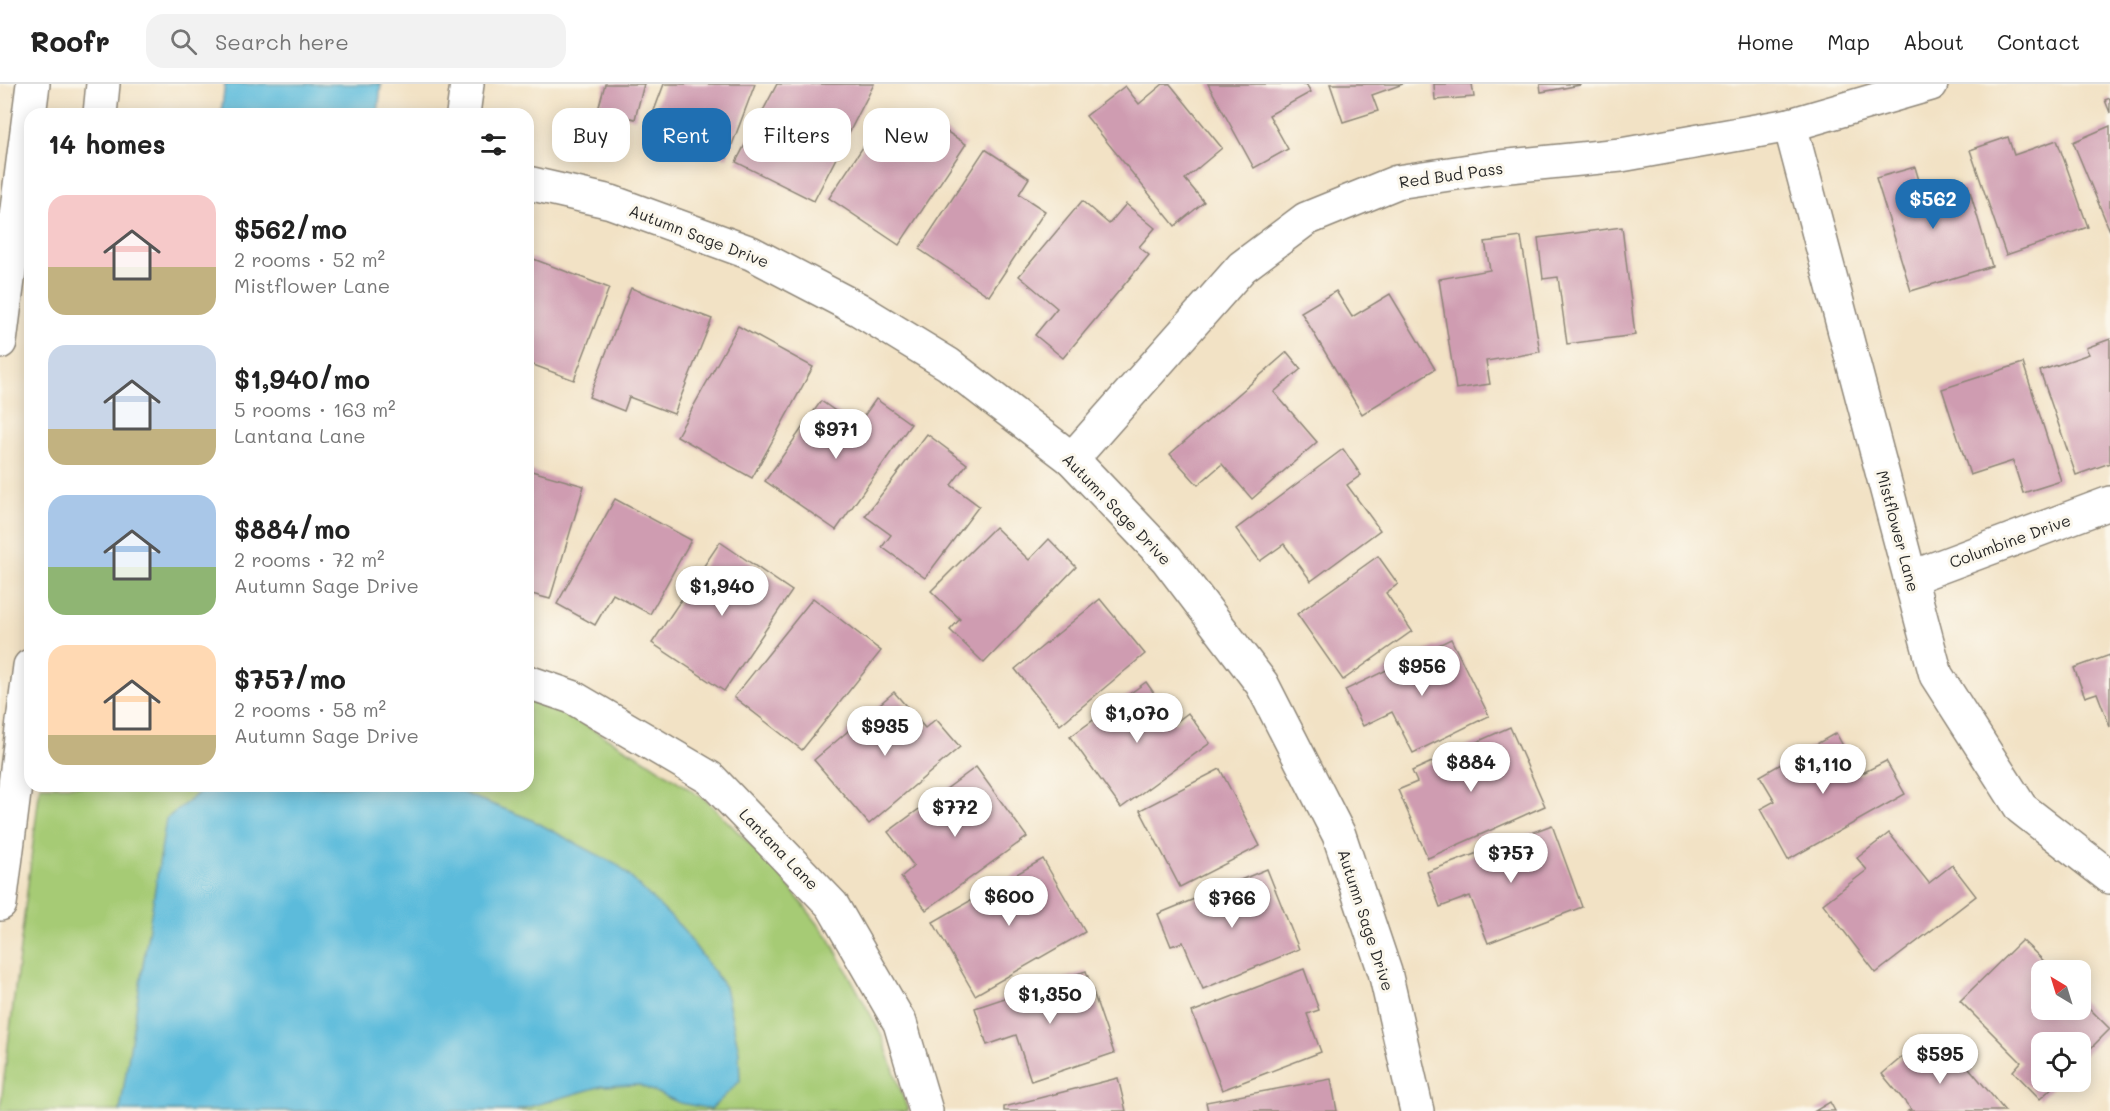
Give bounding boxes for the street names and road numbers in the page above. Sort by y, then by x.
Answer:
street label: Red Bud Pass [1398,157,1504,192]
street label: Autumn Sage Drive [626,199,772,272]
street label: Autumn Sage Drive [1058,448,1176,569]
street label: Mistflower Lane [1872,468,1925,594]
street label: Columbine Drive [1946,509,2073,572]
street label: Lantana Lane [735,803,824,894]
street label: Autumn Sage Drive [1334,846,1399,993]

